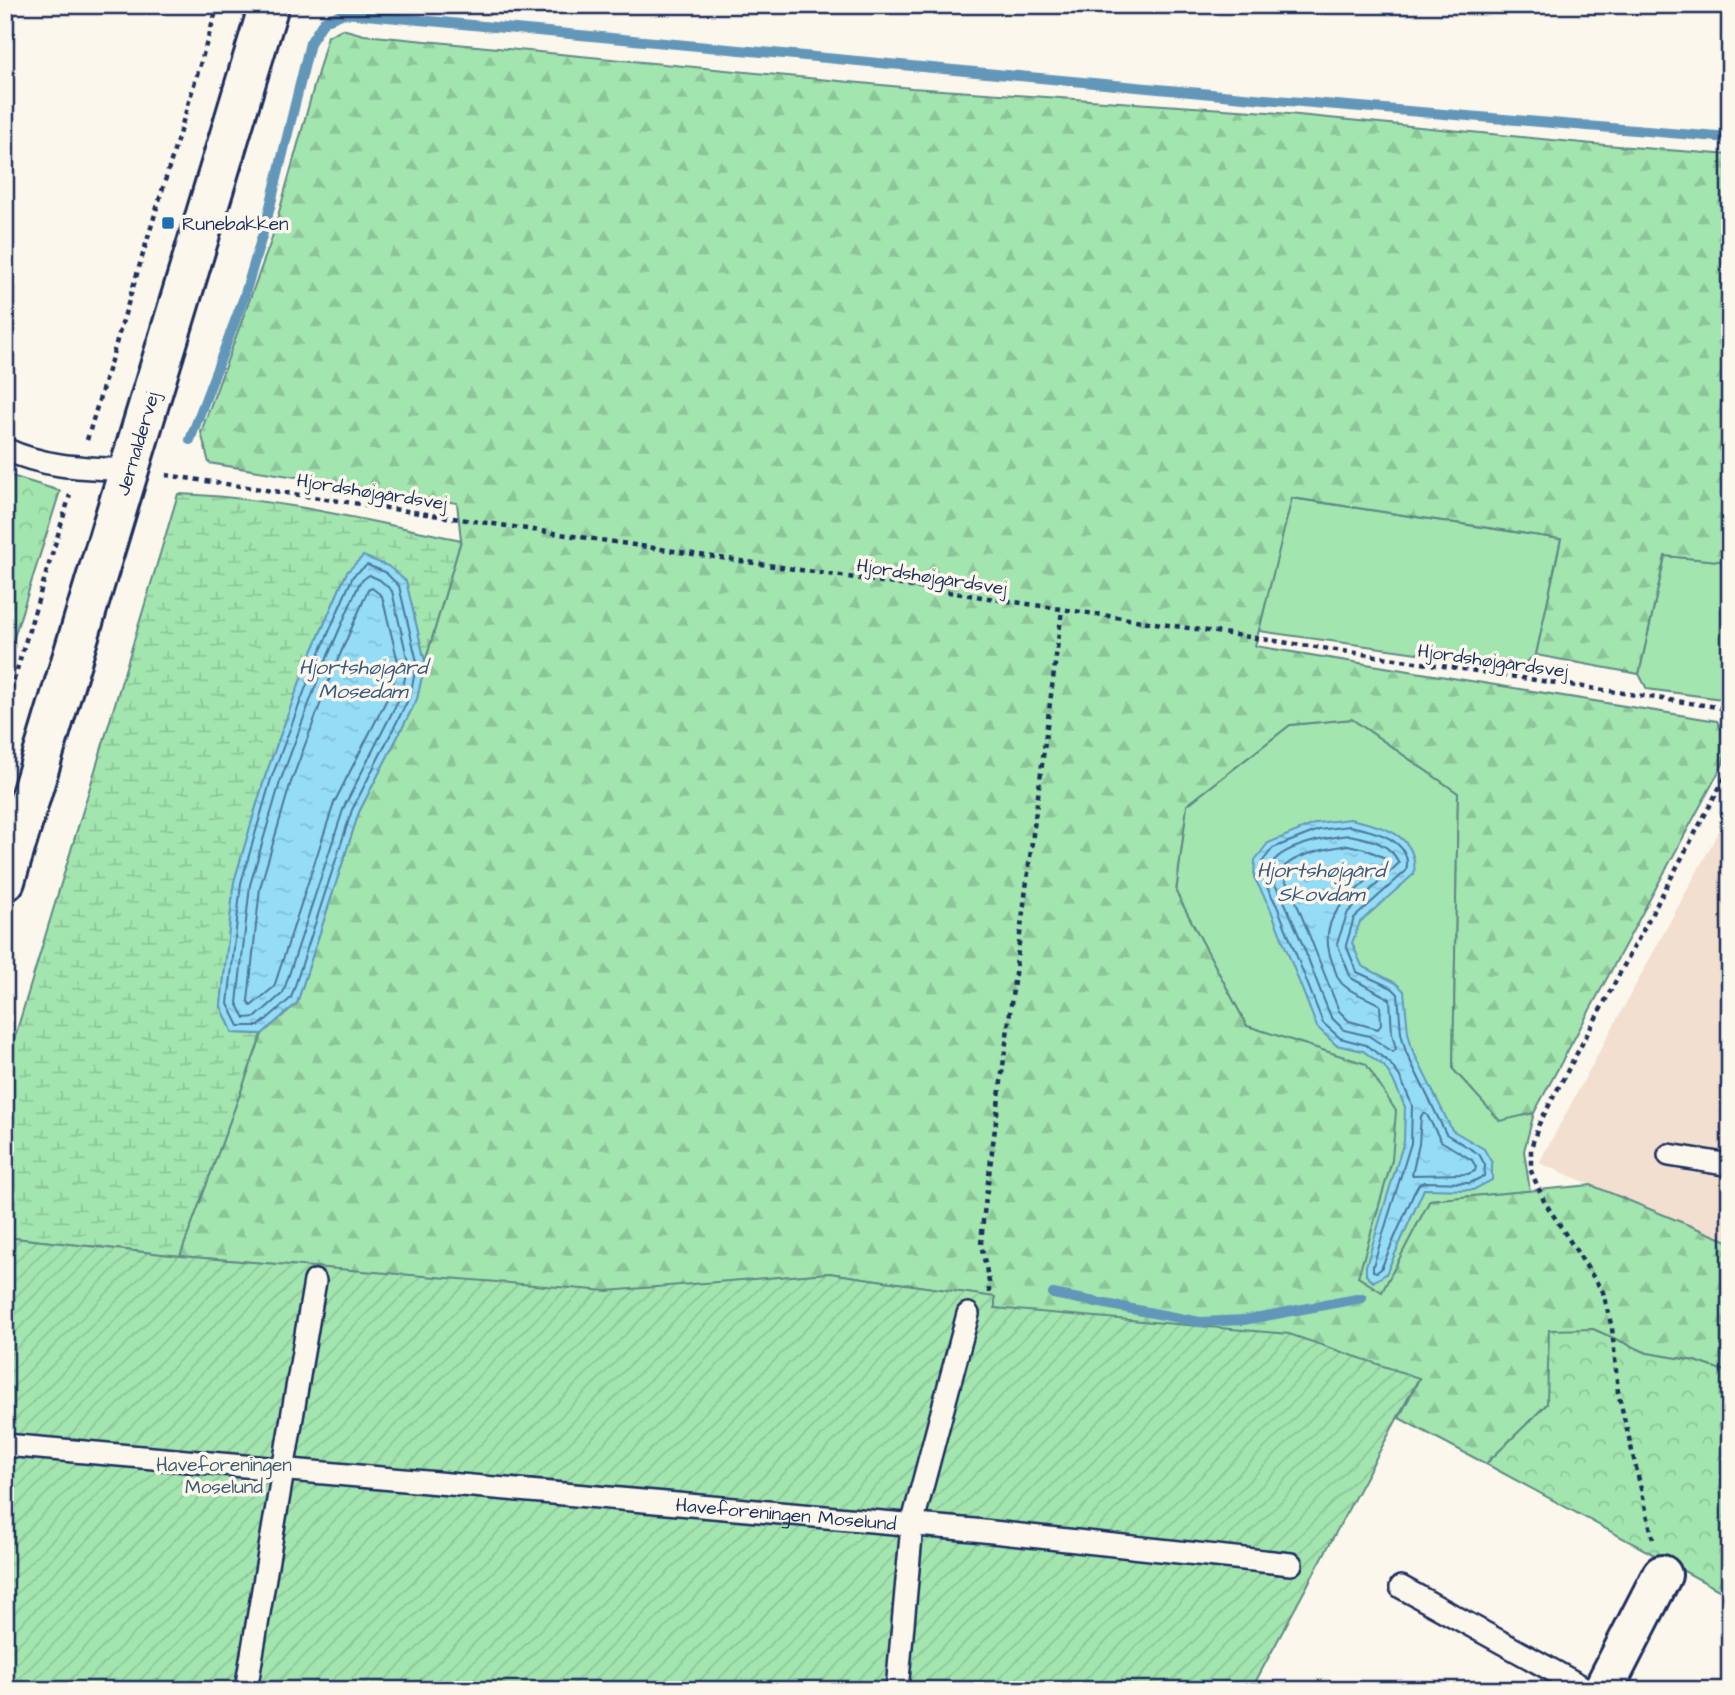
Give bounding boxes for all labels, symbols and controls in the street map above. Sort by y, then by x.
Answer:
place label: Runebakken [182,211,288,238]
marker: Runebakken [160,215,176,231]
street label: Jernaldervej [110,388,167,499]
street label: Hjordshøjgårdsvej [295,467,449,519]
street label: Hjordshøjgårdsvej [855,552,1009,604]
street label: Hjordshøjgårdsvej [1416,638,1570,686]
water label: Hjortshøjgård Mosedam [299,653,432,706]
water label: Hjortshøjgård Skovdam [1257,856,1390,909]
park label: Haveforeningen Moselund [156,1452,292,1501]
street label: Haveforeningen Moselund [674,1492,898,1538]

